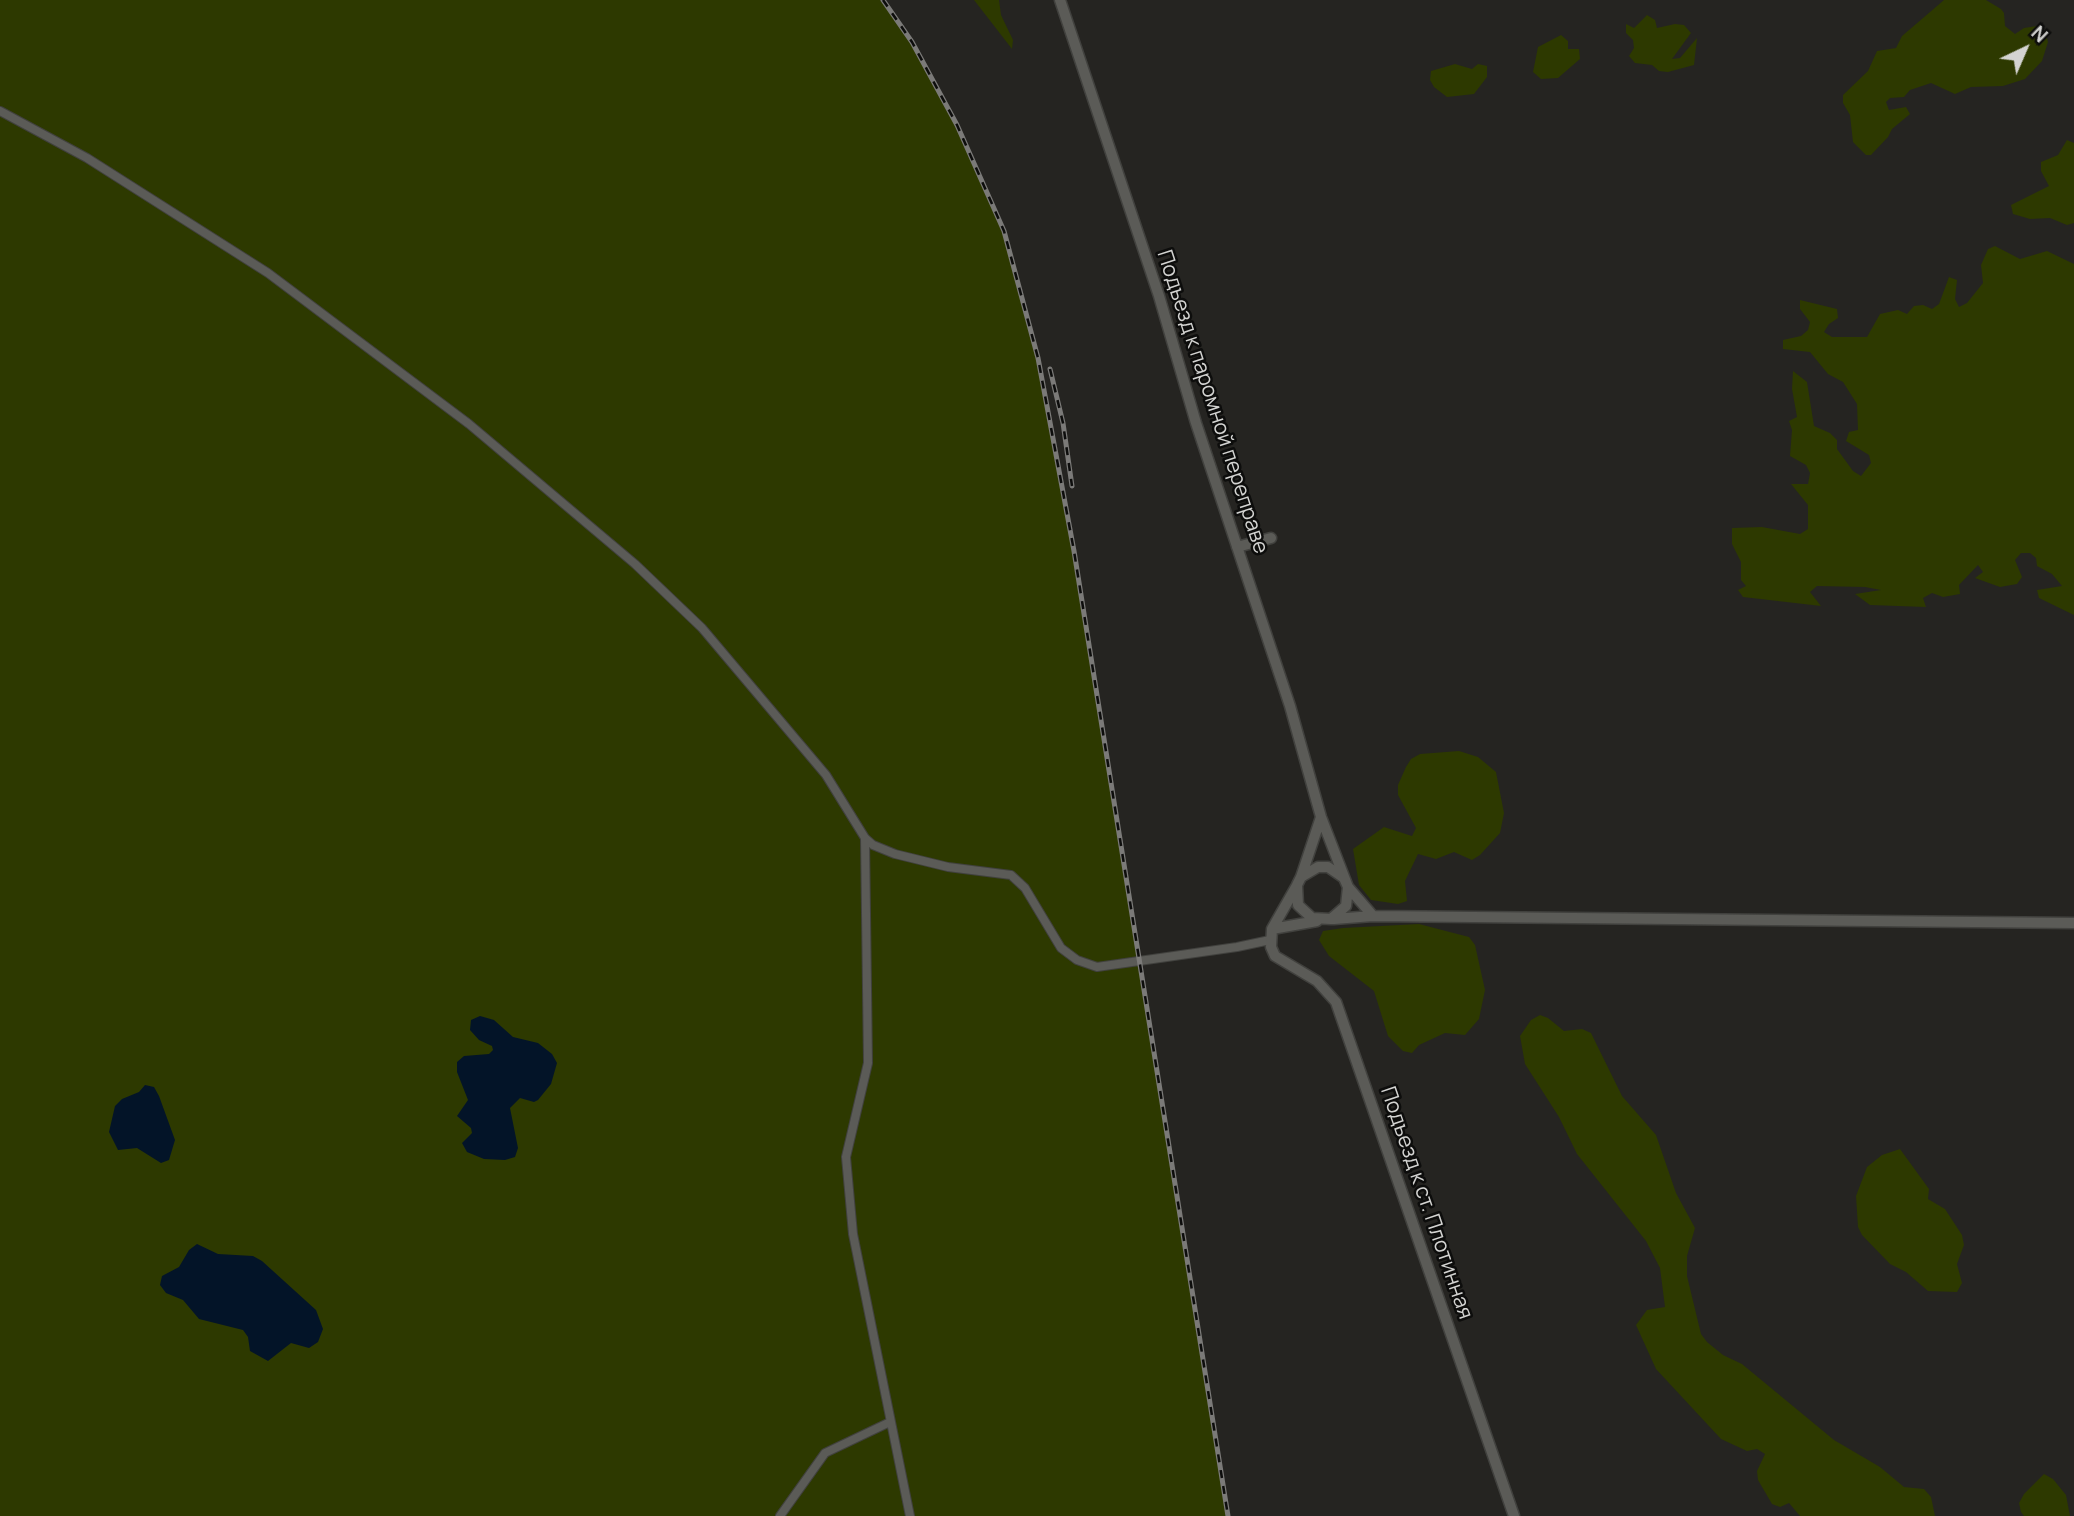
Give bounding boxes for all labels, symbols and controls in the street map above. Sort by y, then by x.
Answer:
north arrow [1990,14,2060,84]
text: N [2026,20,2054,48]
street label: Подъезд к паромной переправе [1151,247,1273,557]
street label: Подъезд к ст. Плотинная [1374,1083,1478,1323]

